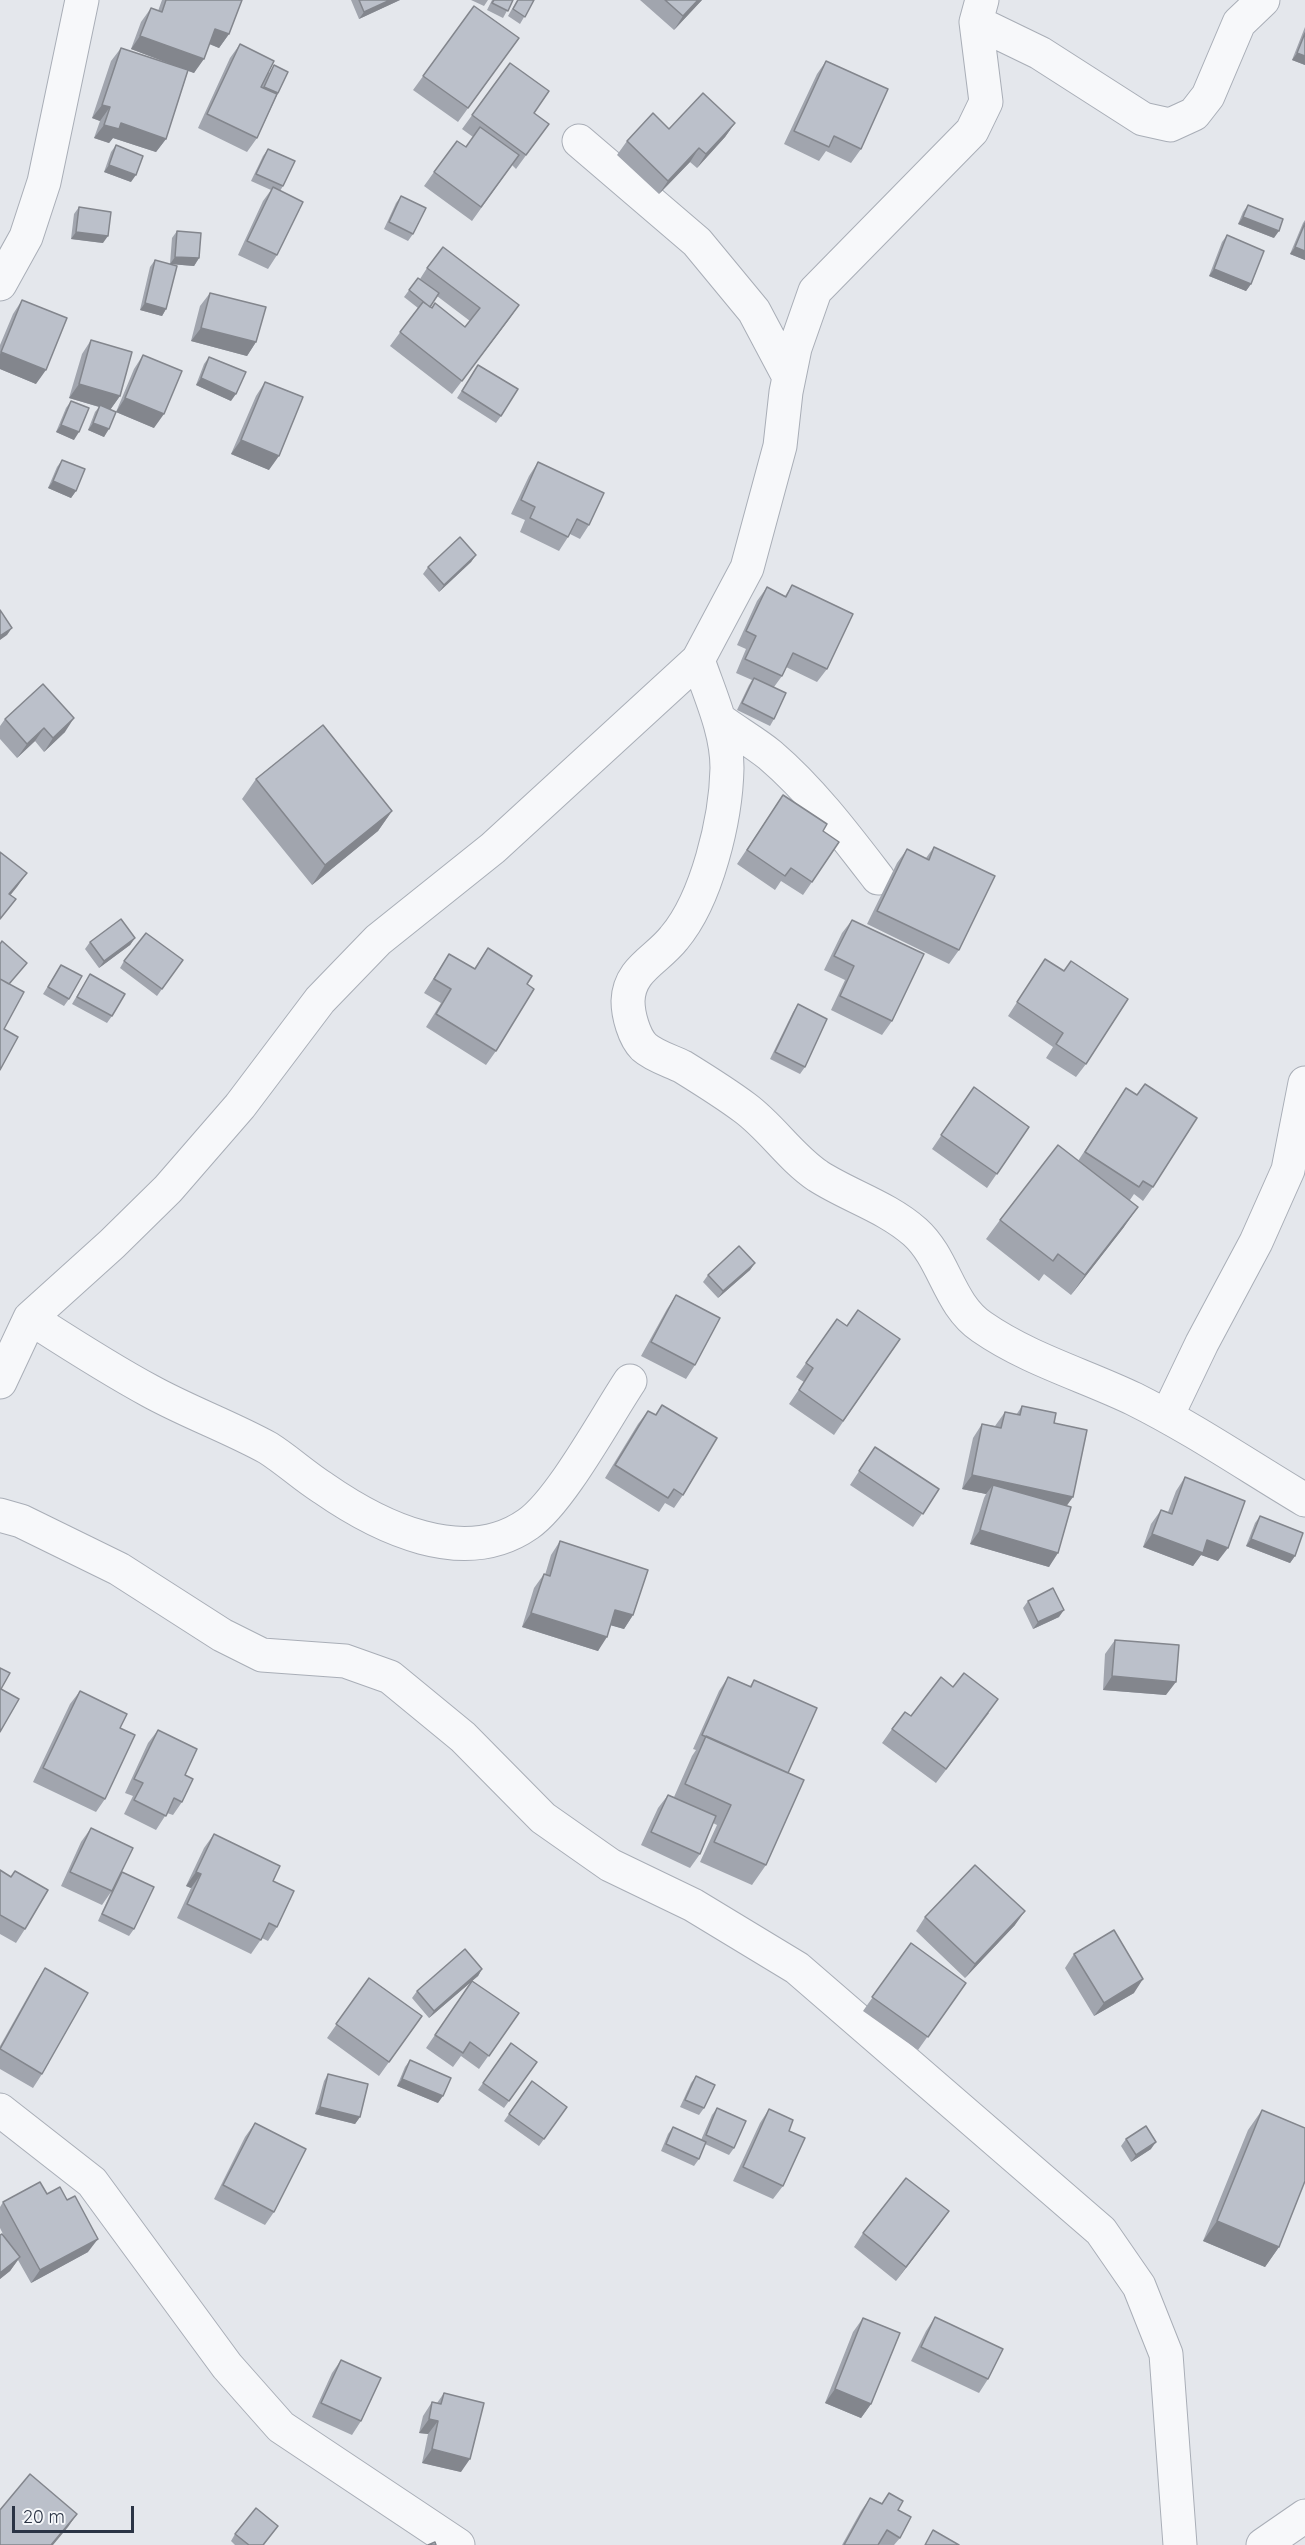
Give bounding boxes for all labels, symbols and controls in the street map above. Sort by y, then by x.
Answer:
scale bar [15,2494,136,2532]
text: 20 m [23,2505,65,2528]

